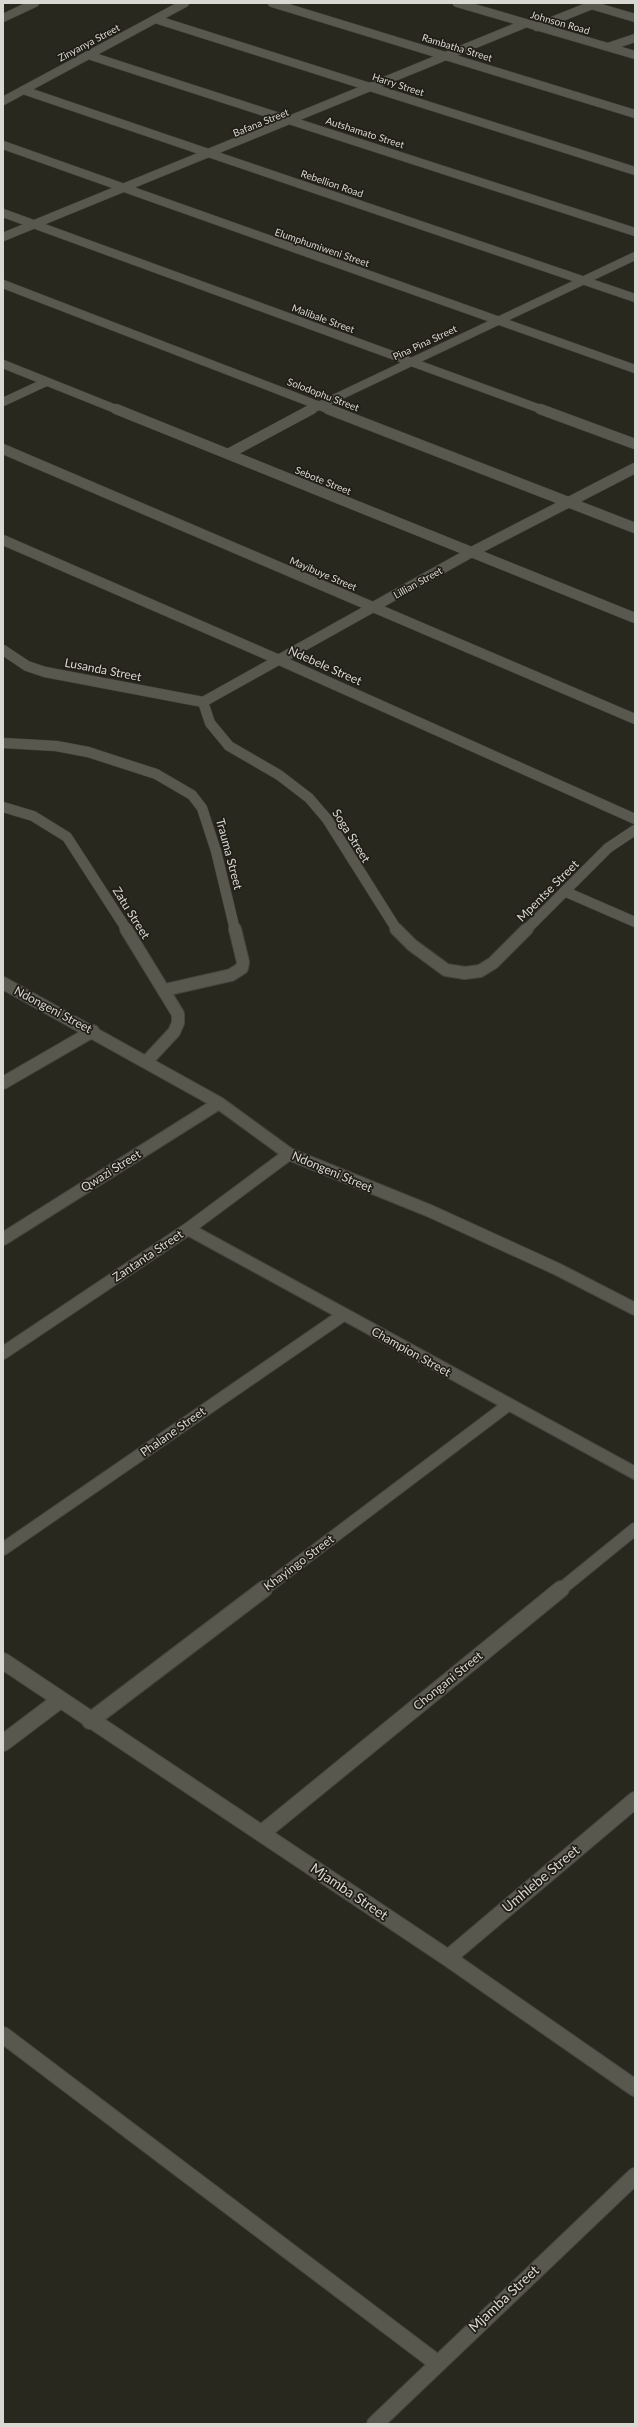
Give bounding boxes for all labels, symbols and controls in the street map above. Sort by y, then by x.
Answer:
street label: Johnson Road [529,9,591,37]
street label: Zinyanya Street [56,22,122,64]
street label: Rambatha Street [420,32,494,64]
street label: Harry Street [371,71,425,99]
street label: Bafana Street [231,106,291,140]
street label: Autshamato Street [324,115,406,151]
street label: Rebellion Road [299,168,365,200]
street label: Elumphumiweni Street [273,226,371,270]
street label: Malibale Street [290,302,356,336]
street label: Pina Pina Street [391,323,459,363]
street label: Solodophu Street [285,376,361,414]
street label: Sebote Street [293,464,353,498]
street label: Mayibuye Street [288,554,358,594]
street label: Lillian Street [391,565,445,601]
street label: Ndebele Street [286,643,364,689]
street label: Lusanda Street [63,656,143,684]
street label: Soga Street [329,807,373,865]
street label: Trauma Street [213,817,245,891]
street label: Mpentse Street [514,857,582,925]
street label: Zatu Street [109,884,153,942]
street label: Ndongeni Street [12,983,94,1037]
street label: Qwazi Street [78,1147,144,1195]
street label: Ndongeni Street [290,1149,374,1195]
street label: Zantanta Street [110,1227,186,1285]
street label: Champion Street [369,1324,453,1380]
street label: Phalane Street [138,1404,208,1460]
street label: Khayingo Street [261,1532,337,1594]
street label: Chongani Street [411,1649,485,1713]
street label: Umhlebe Street [499,1842,583,1916]
street label: Mjamba Street [307,1860,391,1924]
street label: Mjamba Street [465,2262,543,2336]

